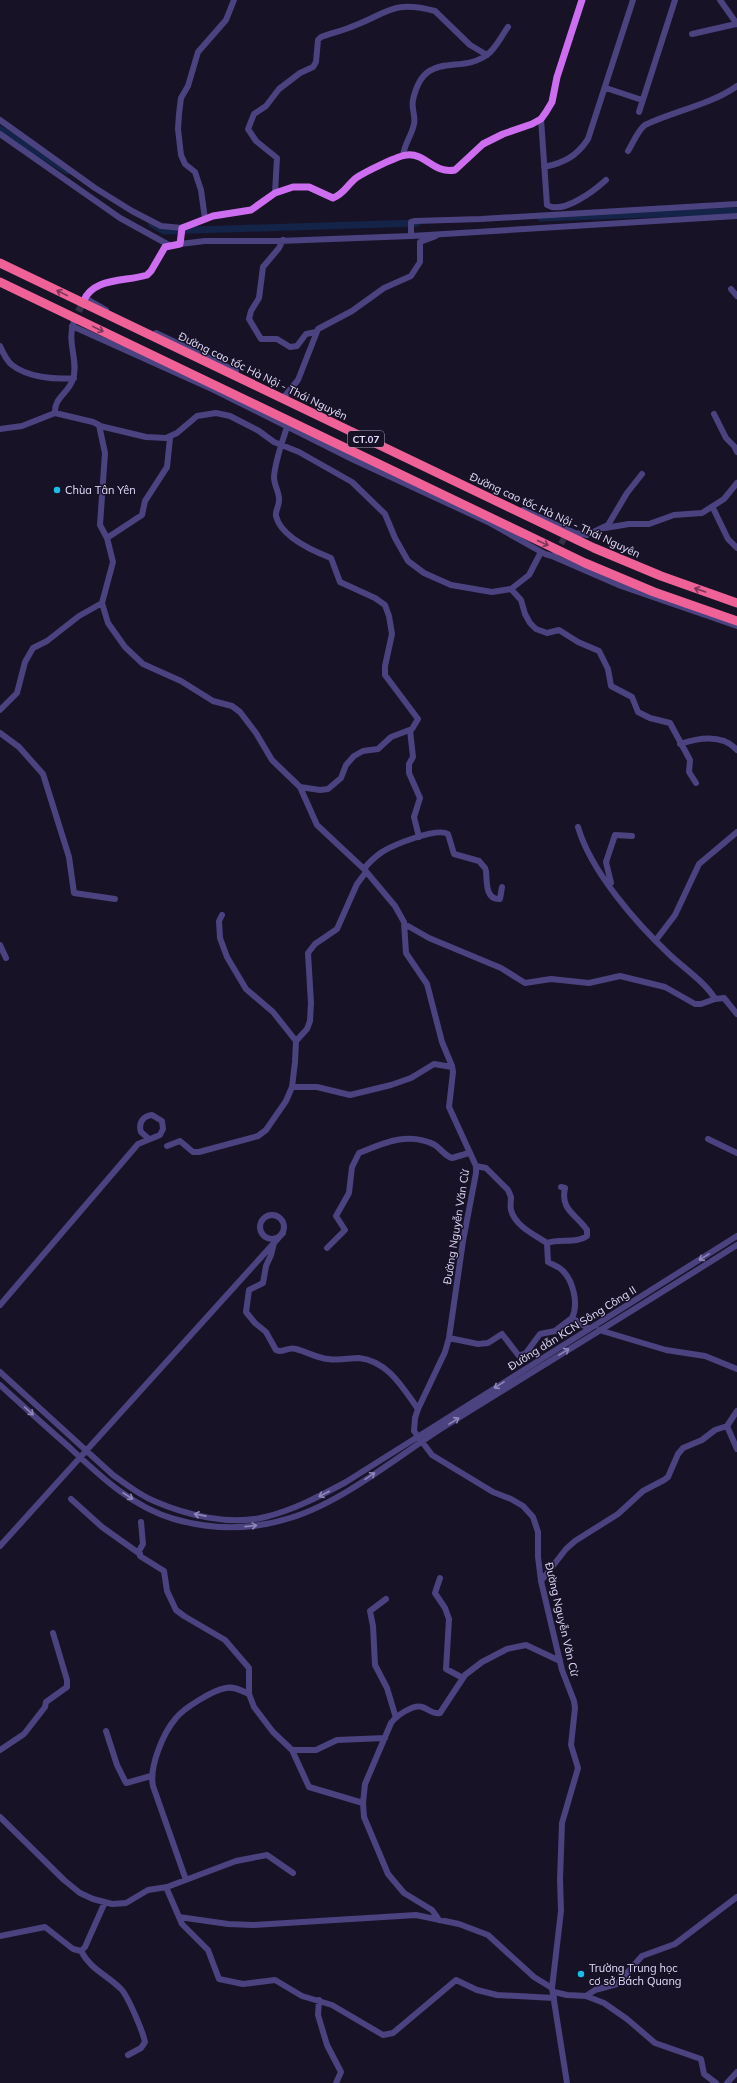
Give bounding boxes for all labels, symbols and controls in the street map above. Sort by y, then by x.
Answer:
one-way arrow [56,289,68,296]
one-way arrow [92,326,104,333]
street label: Đường cao tốc Hà Nội - Thái Nguyên [176,329,350,423]
road number: CT.07 [348,431,384,447]
street label: Đường cao tốc Hà Nội - Thái Nguyên [468,469,642,561]
place label: Chùa Tân Yên [65,483,136,497]
marker: Chùa Tân Yên [52,485,62,495]
one-way arrow [537,540,549,547]
one-way arrow [695,585,707,593]
street label: Đường Nguyễn Văn Cừ [440,1168,472,1286]
one-way arrow [698,1253,710,1261]
street label: Đường dẫn KCN Sông Công II [505,1283,639,1373]
one-way arrow [558,1348,569,1356]
one-way arrow [494,1381,505,1389]
one-way arrow [24,1407,34,1416]
one-way arrow [448,1417,459,1425]
one-way arrow [364,1472,375,1480]
one-way arrow [319,1491,331,1498]
one-way arrow [122,1492,133,1500]
one-way arrow [193,1511,206,1519]
one-way arrow [244,1523,257,1530]
street label: Đường Nguyễn Văn Cừ [542,1561,582,1678]
place label: Trường Trung học cơ sở Bách Quang [589,1961,681,1988]
marker: Trường Trung học cơ sở Bách Quang [576,1969,586,1979]

